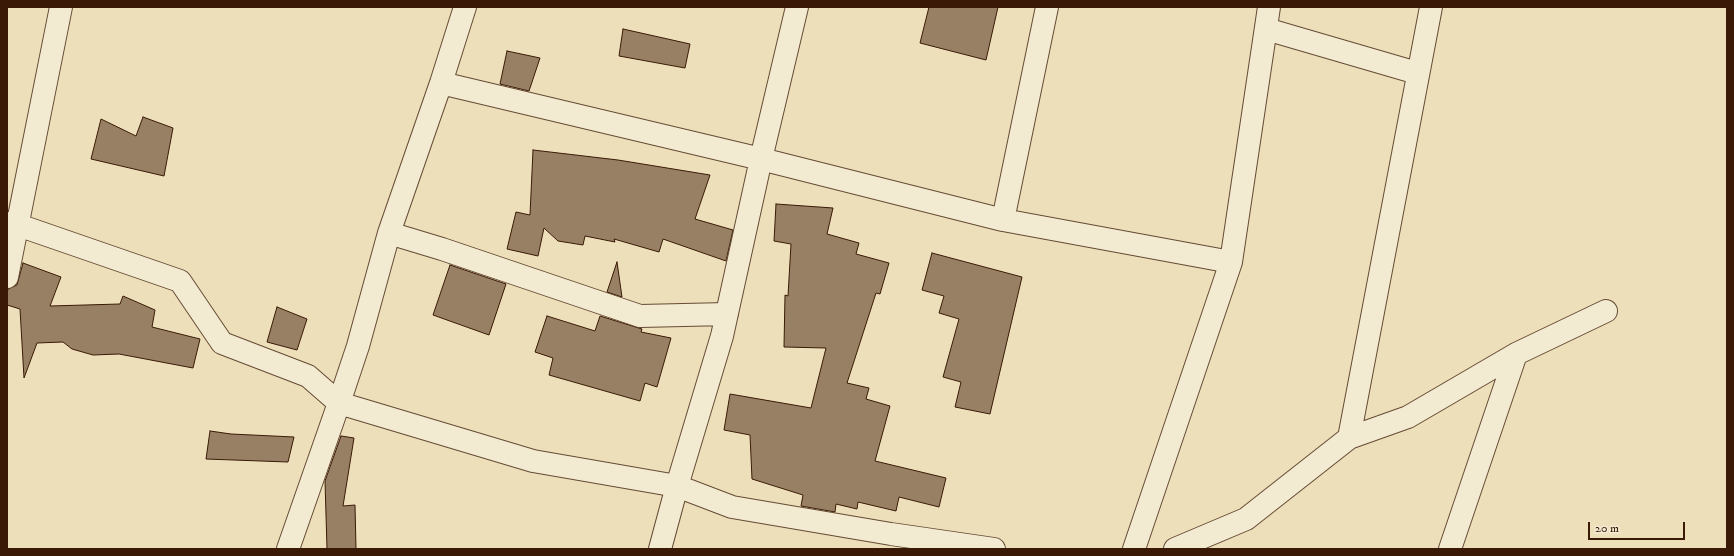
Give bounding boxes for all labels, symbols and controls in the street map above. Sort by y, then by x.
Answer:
scale bar [1590,514,1687,540]
text: 20 m [1595,521,1619,536]

